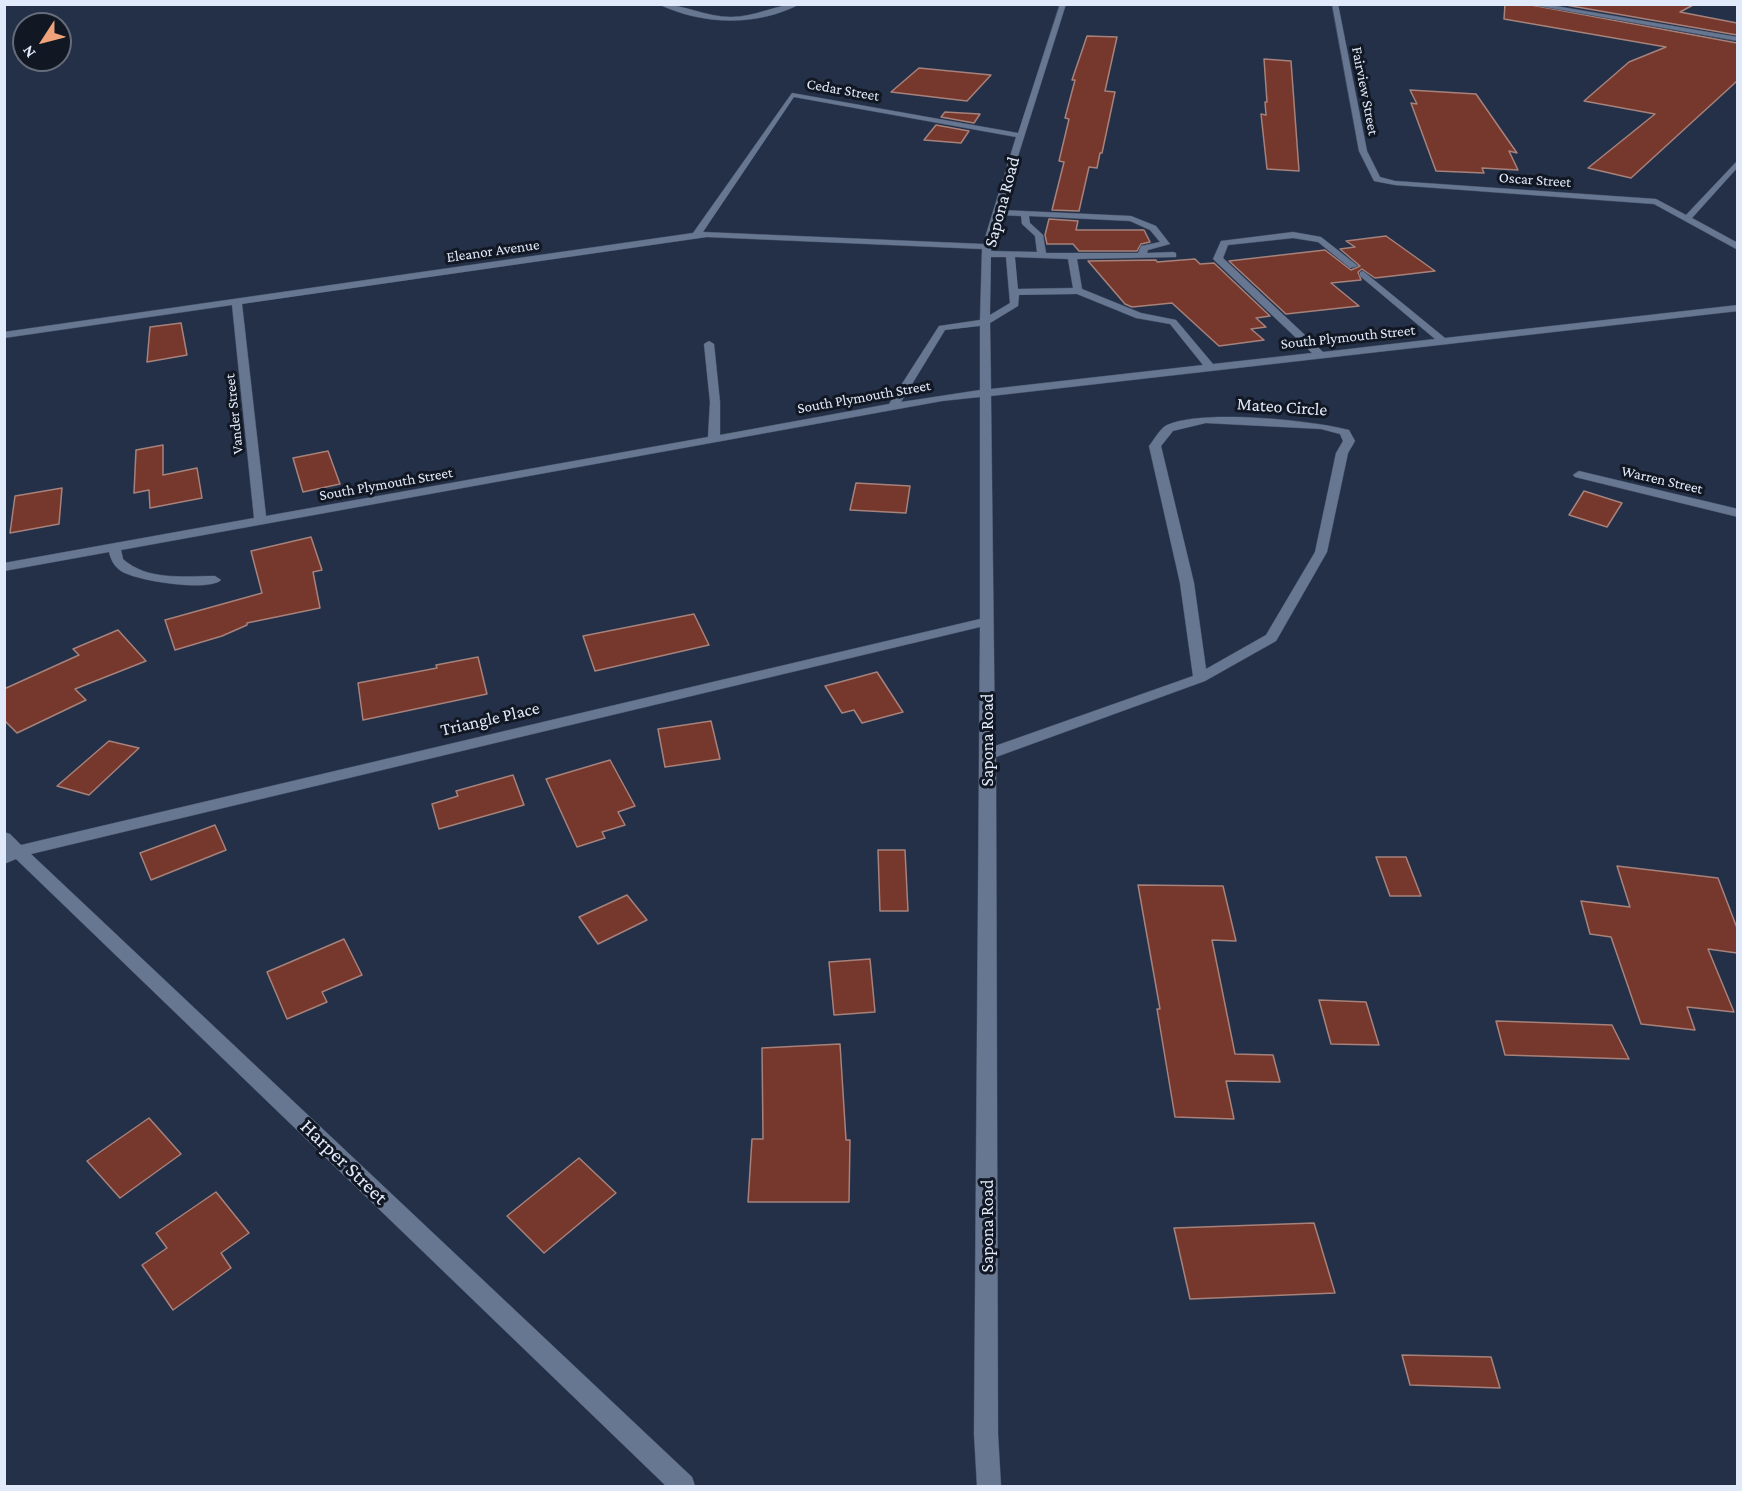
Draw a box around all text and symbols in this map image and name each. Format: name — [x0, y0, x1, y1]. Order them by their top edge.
north arrow — [12, 12, 72, 72]
text: N — [19, 42, 39, 61]
street label: Fairview Street — [1348, 45, 1382, 137]
street label: Cedar Street — [805, 75, 881, 105]
street label: Sapona Road — [980, 154, 1024, 250]
street label: Oscar Street — [1498, 168, 1572, 192]
street label: Eleanor Avenue — [445, 236, 541, 266]
street label: South Plymouth Street — [1280, 321, 1416, 353]
street label: Vander Street — [221, 373, 247, 455]
street label: South Plymouth Street — [796, 376, 932, 418]
street label: Mateo Circle — [1236, 393, 1328, 421]
street label: Warren Street — [1620, 462, 1704, 498]
street label: South Plymouth Street — [318, 463, 454, 505]
street label: Sapona Road — [976, 694, 998, 786]
street label: Triangle Place — [438, 697, 542, 741]
street label: Harper Street — [295, 1114, 393, 1210]
street label: Sapona Road — [976, 1180, 998, 1272]

